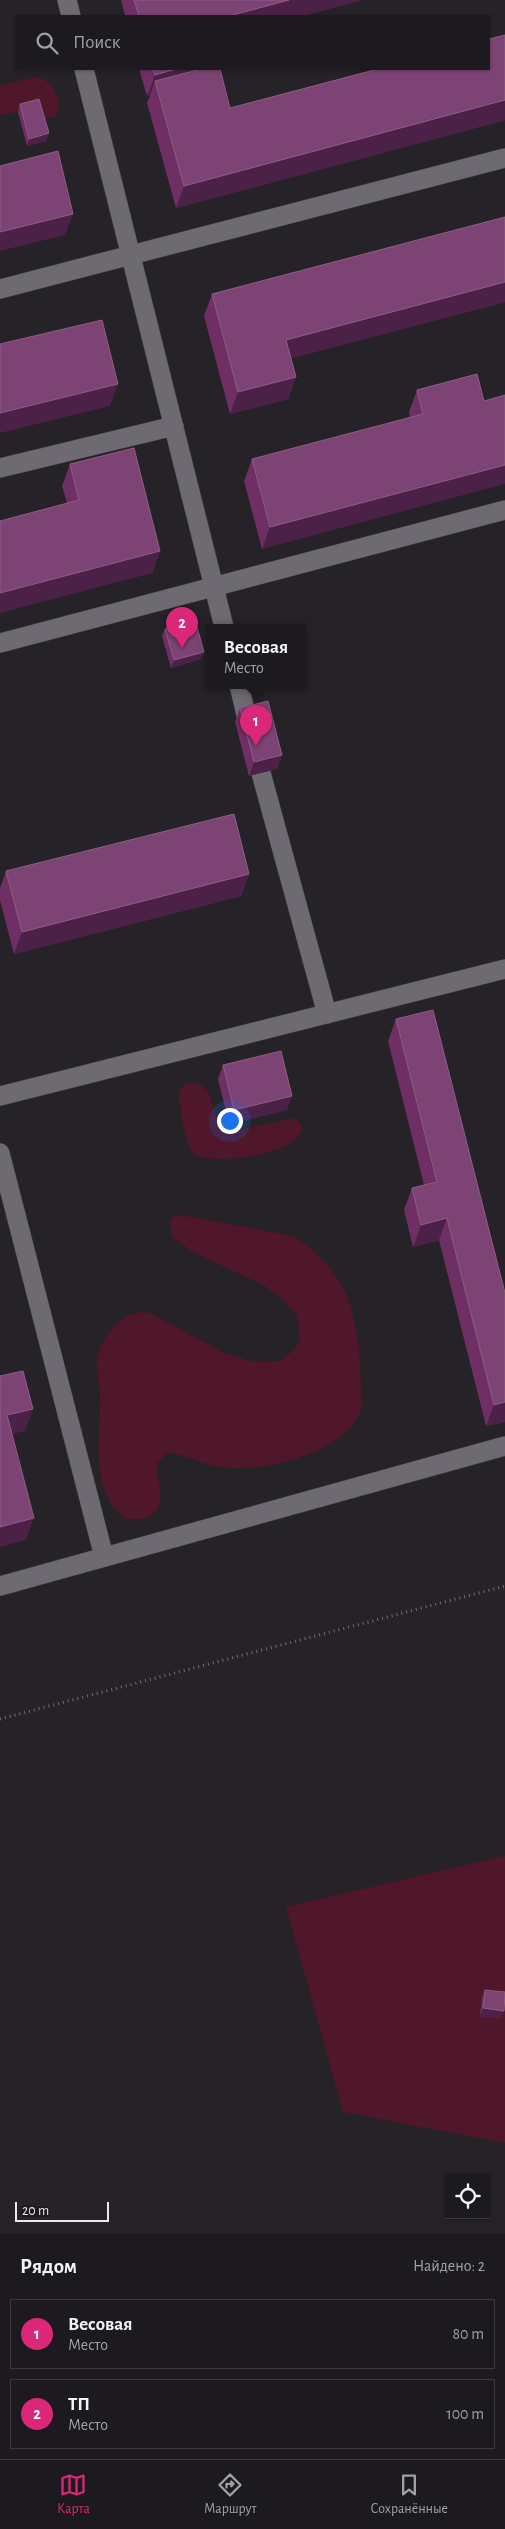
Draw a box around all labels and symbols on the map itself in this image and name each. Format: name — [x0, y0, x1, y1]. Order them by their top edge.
pin: 2 — [166, 607, 198, 648]
pin: 1 — [240, 705, 272, 746]
your location — [217, 1108, 243, 1134]
scale bar — [15, 2199, 109, 2222]

